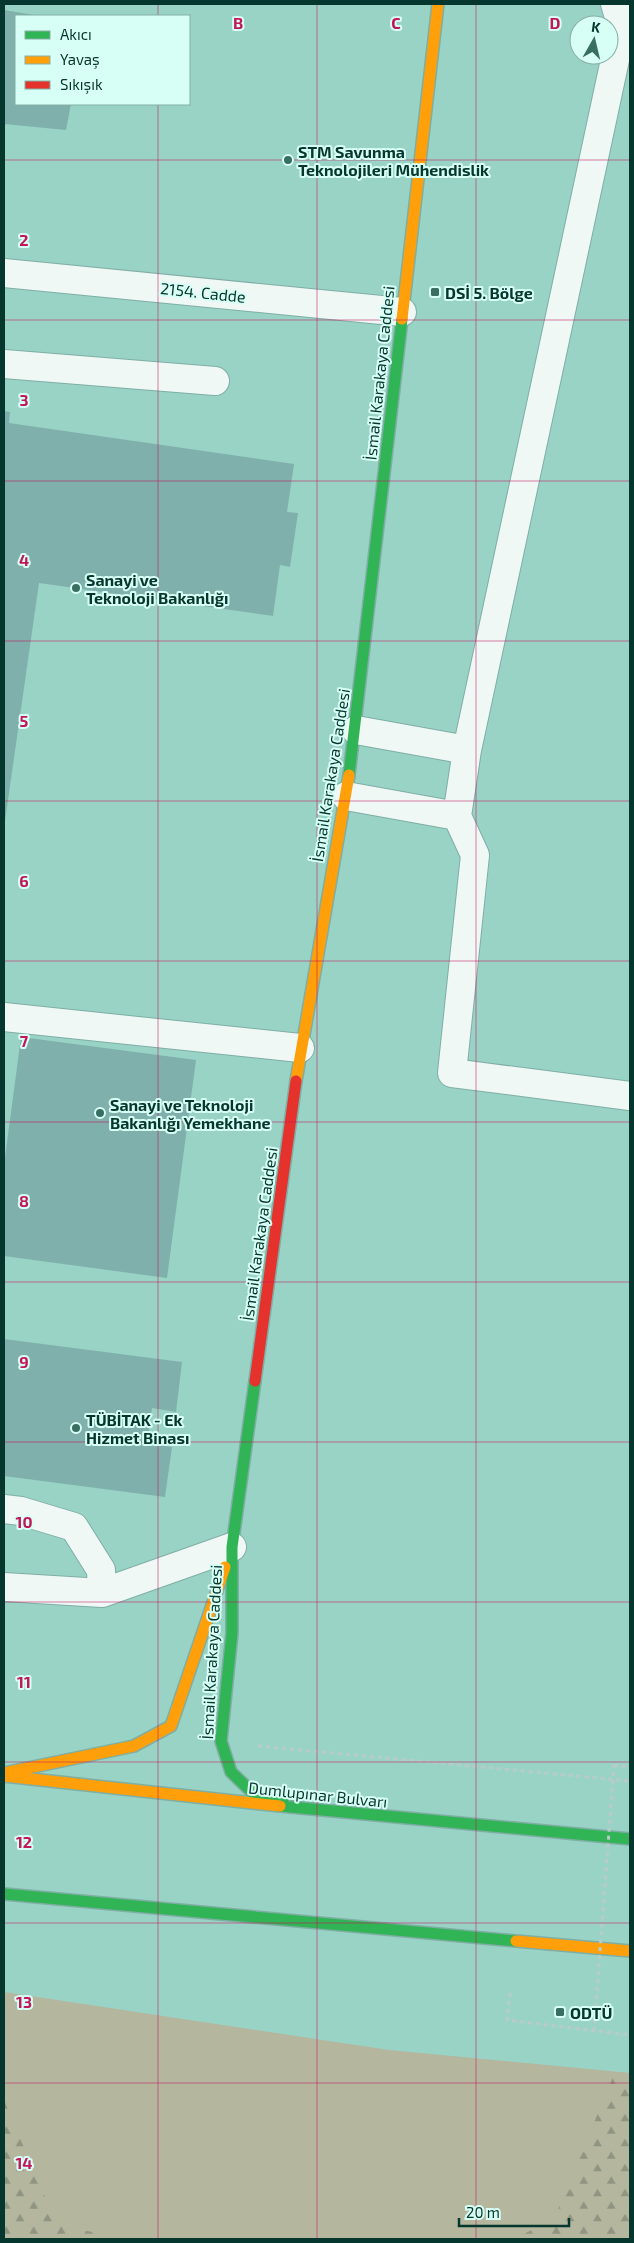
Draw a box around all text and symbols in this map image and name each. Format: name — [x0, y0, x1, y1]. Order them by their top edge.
text: B — [233, 13, 243, 32]
text: C — [391, 13, 401, 32]
text: D — [550, 13, 561, 32]
legend — [15, 15, 190, 105]
north arrow — [569, 15, 619, 65]
text: K — [590, 18, 602, 36]
text: Akıcı — [60, 25, 92, 43]
text: Yavaş — [60, 50, 100, 69]
text: Sıkışık — [60, 75, 103, 94]
place label: STM Savunma Teknolojileri Mühendislik — [298, 142, 489, 179]
marker: STM Savunma Teknolojileri Mühendislik — [282, 154, 294, 166]
text: 2 — [19, 230, 29, 249]
street label: 2154. Cadde — [159, 278, 247, 306]
place label: DSİ 5. Bölge — [445, 283, 533, 302]
street label: İsmail Karakaya Caddesi — [360, 285, 398, 461]
marker: DSİ 5. Bölge — [429, 286, 441, 298]
text: 3 — [19, 390, 29, 409]
text: 4 — [19, 550, 29, 569]
place label: Sanayi ve Teknoloji Bakanlığı — [86, 570, 229, 607]
marker: Sanayi ve Teknoloji Bakanlığı — [70, 582, 82, 594]
street label: İsmail Karakaya Caddesi — [307, 687, 353, 863]
text: 5 — [20, 711, 29, 730]
text: 6 — [19, 871, 29, 890]
text: 7 — [20, 1031, 29, 1050]
place label: Sanayi ve Teknoloji Bakanlığı Yemekhane — [110, 1095, 271, 1132]
marker: Sanayi ve Teknoloji Bakanlığı Yemekhane — [94, 1107, 106, 1119]
street label: İsmail Karakaya Caddesi — [237, 1146, 281, 1322]
text: 8 — [19, 1191, 29, 1210]
text: 9 — [19, 1352, 29, 1371]
place label: TÜBİTAK - Ek Hizmet Binası — [86, 1410, 189, 1447]
marker: TÜBİTAK - Ek Hizmet Binası — [70, 1422, 82, 1434]
text: 10 — [15, 1512, 33, 1531]
street label: İsmail Karakaya Caddesi — [197, 1564, 225, 1740]
text: 11 — [17, 1672, 31, 1691]
street label: Dumlupınar Bulvarı — [248, 1777, 388, 1811]
text: 12 — [16, 1832, 32, 1851]
text: 13 — [16, 1992, 32, 2011]
place label: ODTÜ — [570, 2003, 612, 2022]
marker: ODTÜ — [554, 2006, 566, 2018]
text: 14 — [15, 2153, 33, 2172]
scale bar — [459, 2196, 569, 2228]
text: 20 m — [466, 2203, 500, 2221]

